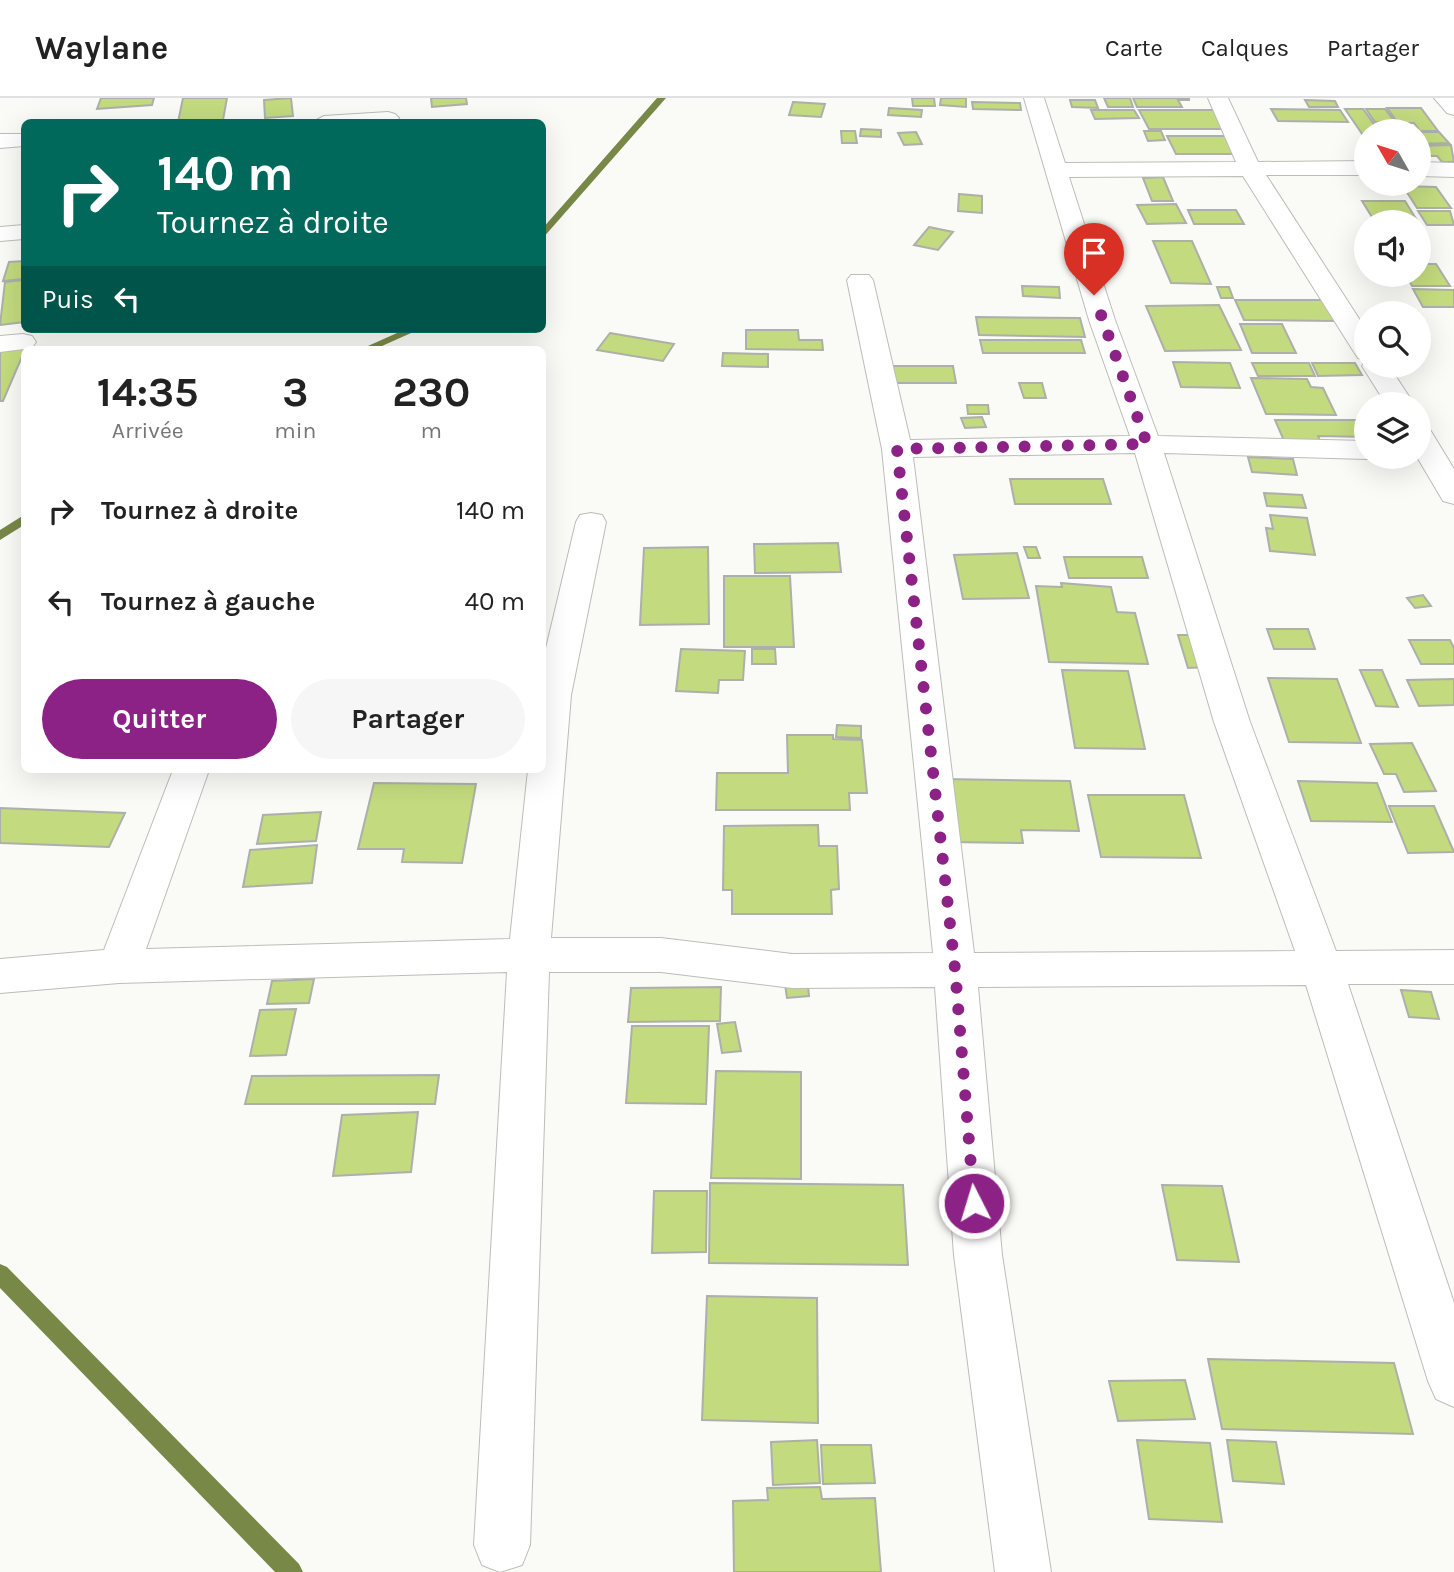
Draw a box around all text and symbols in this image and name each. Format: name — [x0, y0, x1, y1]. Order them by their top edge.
text: Waylane — [35, 29, 168, 67]
text: Carte — [1105, 34, 1163, 62]
text: Calques — [1201, 34, 1289, 62]
text: Partager — [1327, 34, 1419, 62]
north arrow — [1354, 119, 1432, 196]
map controls — [1354, 119, 1431, 469]
text: 140 m — [157, 145, 294, 202]
icon: right — [42, 147, 133, 238]
text: Tournez à droite — [157, 204, 389, 241]
button: sound — [1354, 210, 1431, 287]
pin — [1064, 223, 1124, 295]
icon: arrive — [1075, 234, 1113, 272]
icon: left — [108, 280, 146, 318]
text: Puis — [42, 284, 94, 315]
button: search — [1354, 301, 1431, 378]
text: 14:35 — [97, 367, 199, 417]
text: 3 — [282, 367, 308, 417]
text: 230 — [392, 367, 470, 417]
button: layers — [1354, 392, 1431, 469]
text: Arrivée — [112, 417, 184, 444]
text: min — [274, 417, 317, 444]
text: m — [420, 417, 442, 444]
icon: right — [42, 492, 80, 530]
text: Tournez à droite — [101, 495, 298, 526]
text: 140 m — [456, 495, 525, 526]
icon: left — [42, 583, 80, 621]
text: Tournez à gauche — [101, 586, 315, 617]
text: 40 m — [465, 586, 525, 617]
button: Quitter — [42, 679, 277, 759]
button: Partager — [291, 679, 525, 759]
position arrow — [937, 1166, 1011, 1240]

